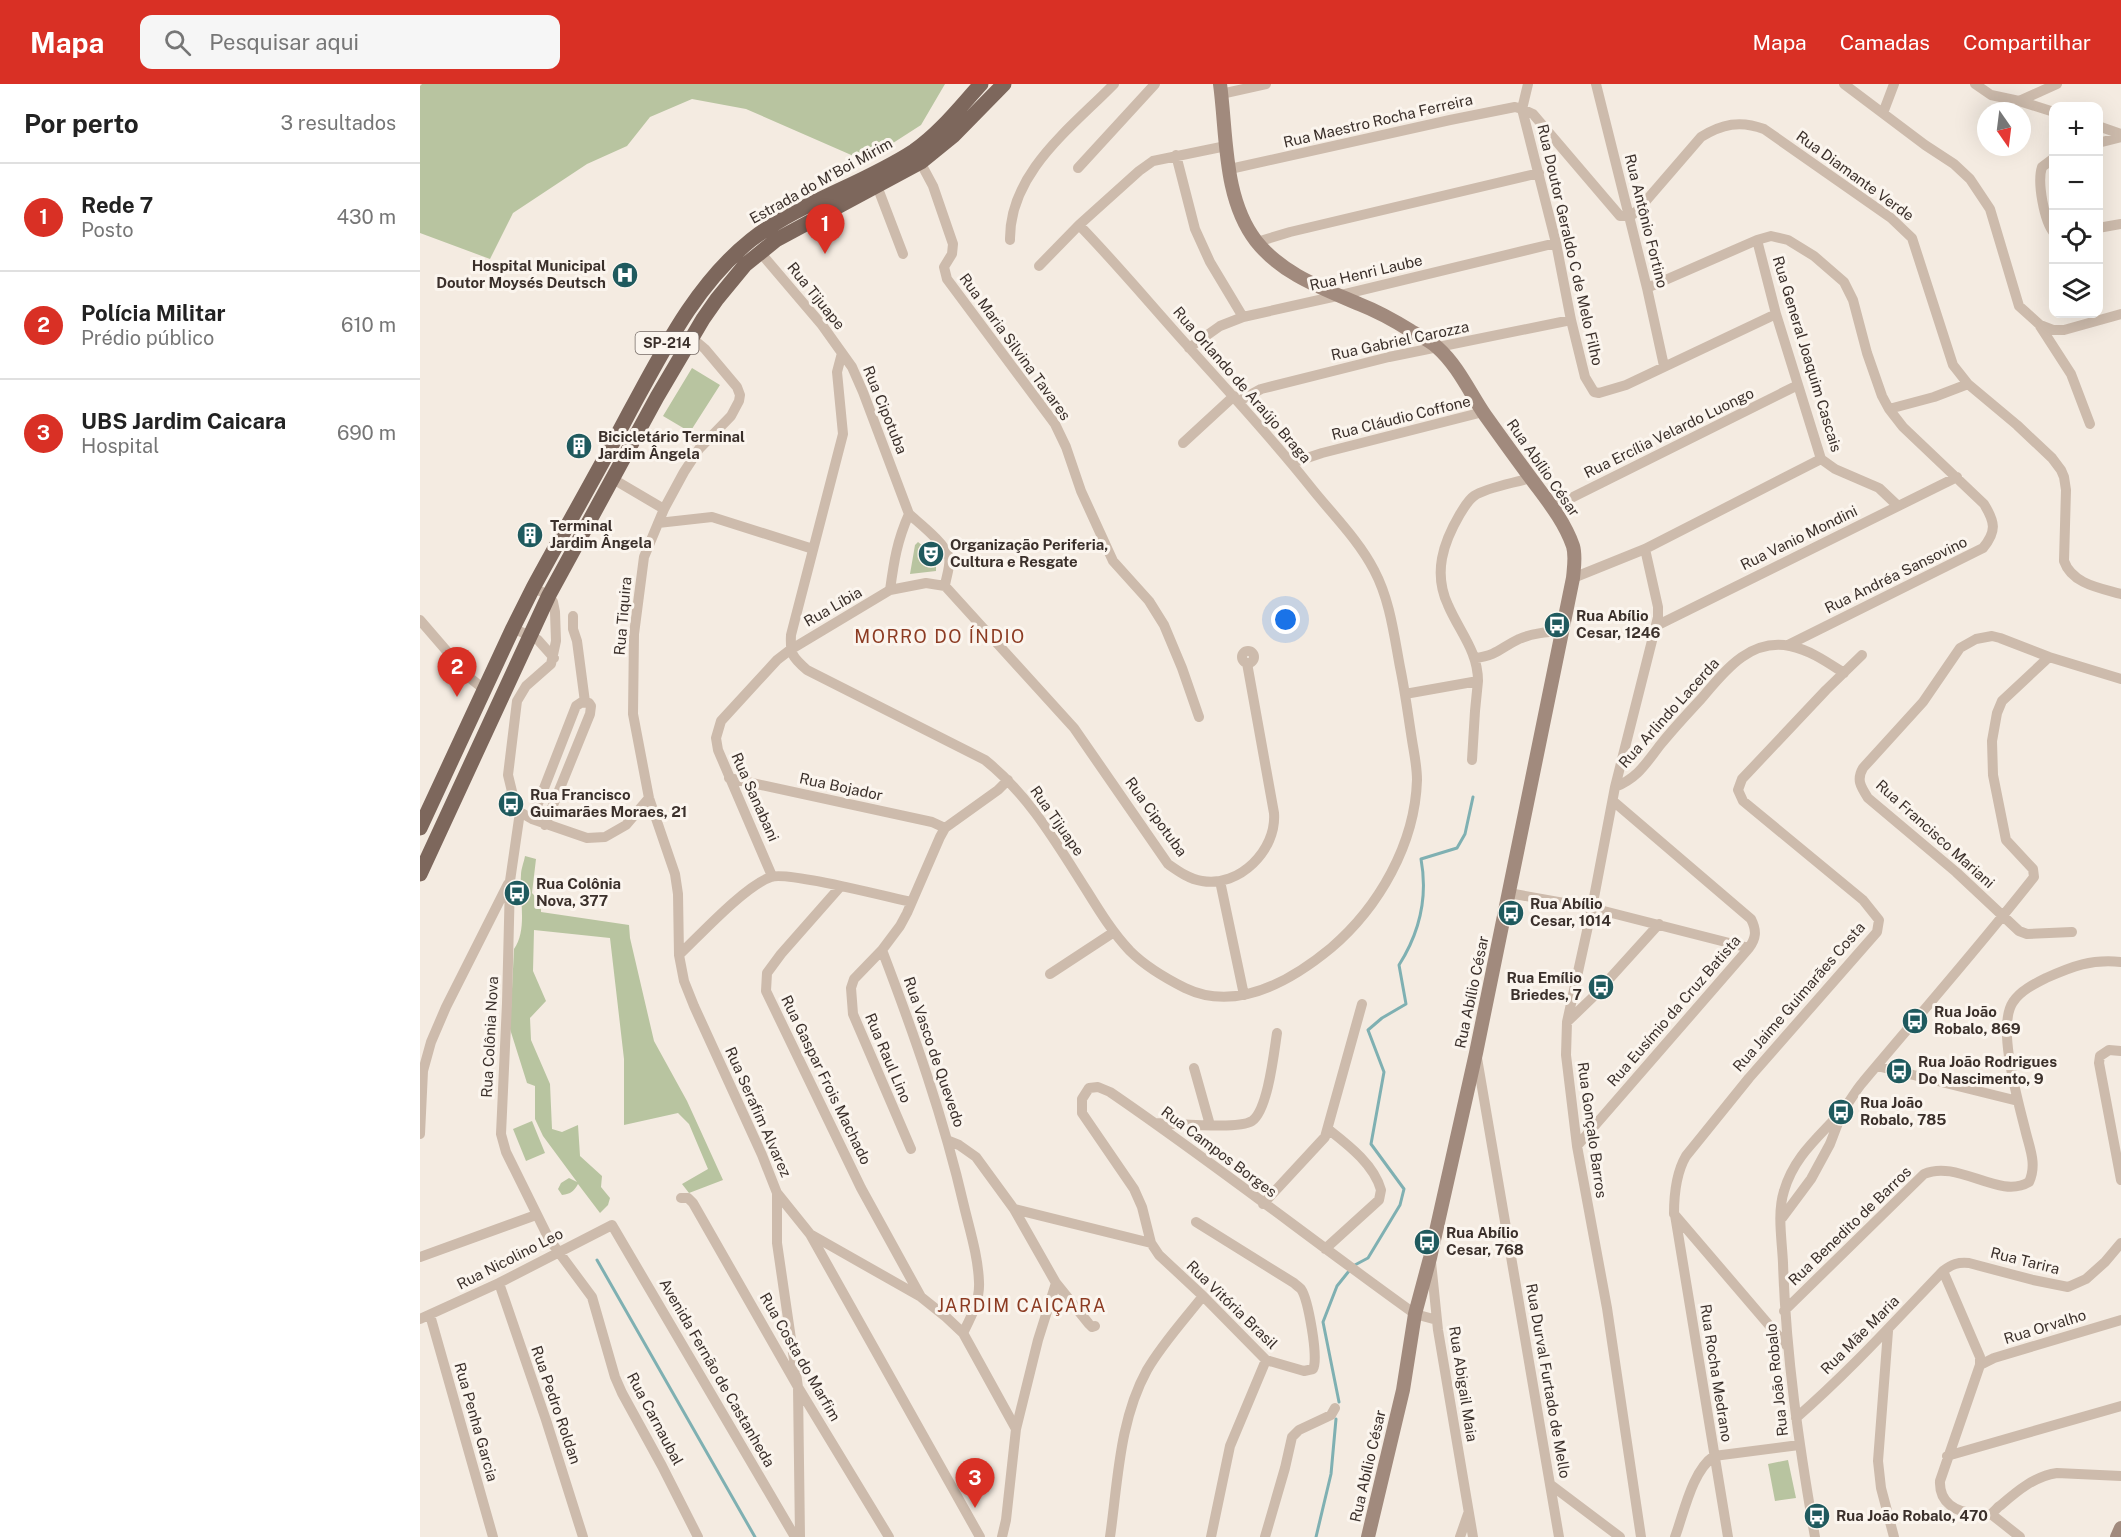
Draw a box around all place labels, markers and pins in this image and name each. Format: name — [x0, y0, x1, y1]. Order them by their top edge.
pin: 1 — [806, 204, 844, 254]
place label: Hospital Municipal Doutor Moysés Deutsch — [436, 257, 606, 291]
hospital icon: Hospital Municipal Doutor Moysés Deutsch — [610, 260, 640, 290]
place label: Bicicletário Terminal Jardim Ângela — [598, 428, 745, 462]
building icon: Bicicletário Terminal Jardim Ângela — [564, 431, 594, 461]
place label: Terminal Jardim Ângela — [550, 517, 652, 551]
building icon: Terminal Jardim Ângela — [515, 520, 545, 550]
place label: Organização Periferia, Cultura e Resgate — [950, 536, 1108, 570]
theatre icon: Organização Periferia, Cultura e Resgate — [916, 539, 946, 569]
place label: Rua Abílio Cesar, 1246 — [1576, 607, 1661, 641]
bus stop icon: Rua Abílio Cesar, 1246 — [1542, 610, 1572, 640]
pin: 2 — [438, 648, 477, 697]
place label: Rua Francisco Guimarães Moraes, 21 — [530, 786, 687, 820]
bus stop icon: Rua Francisco Guimarães Moraes, 21 — [496, 789, 526, 819]
place label: Rua Colônia Nova, 377 — [536, 875, 621, 909]
bus stop icon: Rua Colônia Nova, 377 — [502, 878, 532, 908]
place label: Rua Abílio Cesar, 1014 — [1530, 895, 1611, 929]
bus stop icon: Rua Abílio Cesar, 1014 — [1496, 898, 1526, 928]
place label: Rua Emílio Briedes, 7 — [1506, 969, 1582, 1003]
bus stop icon: Rua Emílio Briedes, 7 — [1586, 972, 1616, 1002]
place label: Rua João Robalo, 869 — [1934, 1003, 2021, 1037]
bus stop icon: Rua João Robalo, 869 — [1900, 1006, 1930, 1036]
place label: Rua João Rodrigues Do Nascimento, 9 — [1918, 1053, 2057, 1087]
bus stop icon: Rua João Rodrigues Do Nascimento, 9 — [1884, 1056, 1914, 1086]
place label: Rua João Robalo, 785 — [1860, 1094, 1946, 1128]
bus stop icon: Rua João Robalo, 785 — [1826, 1097, 1856, 1127]
place label: Rua Abílio Cesar, 768 — [1446, 1224, 1524, 1258]
bus stop icon: Rua Abílio Cesar, 768 — [1412, 1227, 1442, 1257]
pin: 3 — [956, 1458, 994, 1508]
bus stop icon: Rua João Robalo, 470 — [1802, 1501, 1832, 1531]
place label: Rua João Robalo, 470 — [1836, 1507, 1988, 1524]

